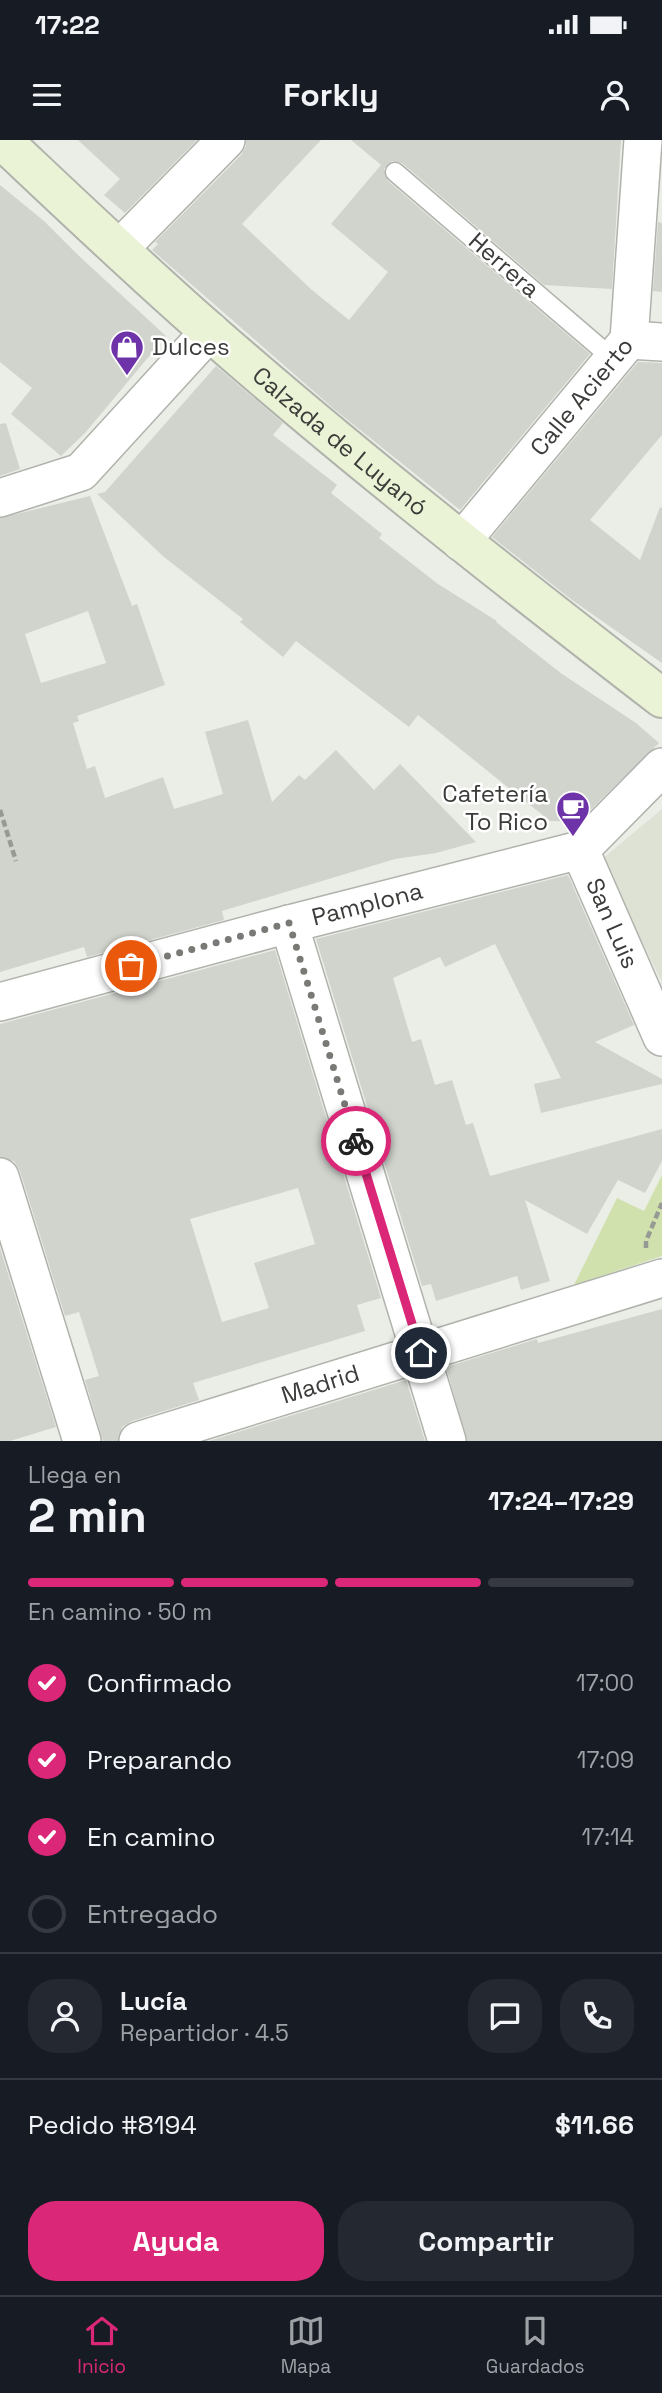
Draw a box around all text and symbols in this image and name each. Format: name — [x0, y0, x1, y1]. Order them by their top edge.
text: 17:22 — [35, 8, 100, 42]
text: Forkly — [283, 75, 379, 115]
icon: menu — [28, 76, 66, 114]
icon: person — [596, 76, 634, 114]
street label: Herrera — [462, 225, 546, 304]
shop icon: Dulces — [108, 328, 146, 377]
place label: Dulces — [152, 331, 230, 362]
street label: Calle Acierto — [523, 331, 640, 462]
street label: Calzada de Luyanó — [246, 360, 434, 523]
place label: Cafetería To Rico — [442, 778, 548, 837]
cafe icon: Cafetería To Rico — [554, 789, 592, 838]
street label: San Luis — [579, 873, 646, 973]
street label: Pamplona — [308, 875, 426, 933]
pin — [101, 936, 161, 996]
icon: bag — [112, 947, 150, 985]
courier — [321, 1106, 391, 1176]
icon: bike — [337, 1122, 375, 1160]
pin — [391, 1323, 451, 1383]
icon: home — [402, 1334, 440, 1372]
street label: Madrid — [277, 1357, 363, 1410]
text: Llega en — [28, 1460, 121, 1490]
text: 17:24–17:29 — [488, 1484, 634, 1518]
text: 2 min — [28, 1487, 147, 1545]
text: En camino · 50 m — [28, 1597, 212, 1627]
icon: check — [28, 1664, 66, 1702]
text: Confirmado — [87, 1666, 232, 1700]
text: 17:00 — [576, 1668, 634, 1698]
icon: check — [28, 1741, 66, 1779]
text: Preparando — [87, 1743, 232, 1777]
text: 17:09 — [577, 1745, 634, 1775]
icon: check — [28, 1818, 66, 1856]
text: En camino — [87, 1820, 216, 1854]
text: 17:14 — [582, 1822, 634, 1852]
text: Entregado — [87, 1897, 218, 1931]
button: person — [28, 1979, 102, 2053]
button: chat — [468, 1979, 542, 2053]
button: phone — [560, 1979, 634, 2053]
text: Lucía — [120, 1984, 187, 2018]
text: Repartidor · 4.5 — [120, 2018, 289, 2048]
text: Pedido #8194 — [28, 2108, 197, 2142]
text: $11.66 — [555, 2108, 634, 2142]
button: Ayuda — [28, 2201, 324, 2281]
button: Compartir — [338, 2201, 634, 2281]
tab: Inicio — [77, 2312, 126, 2379]
tab: Mapa — [281, 2312, 331, 2379]
tab: Guardados — [486, 2312, 585, 2379]

